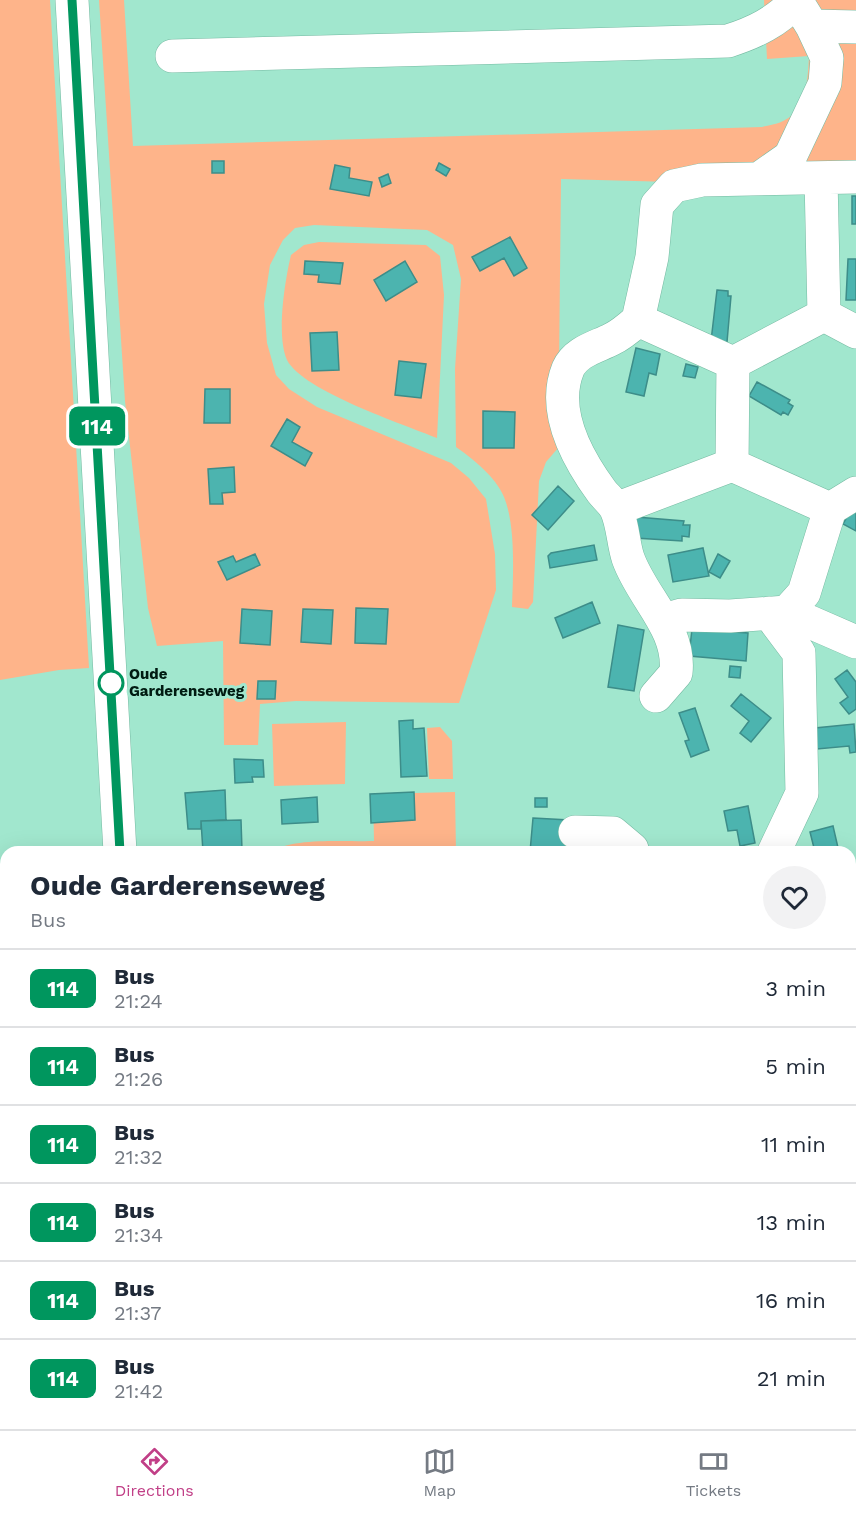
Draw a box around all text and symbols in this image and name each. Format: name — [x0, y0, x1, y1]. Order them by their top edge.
line badge: 114 — [63, 406, 132, 446]
text: 114 — [81, 414, 113, 439]
place label: Oude Garderenseweg — [129, 665, 245, 700]
marker: Oude Garderenseweg — [98, 670, 124, 696]
button: heart — [763, 866, 826, 929]
text: Oude Garderenseweg — [30, 869, 325, 902]
text: Bus — [30, 908, 66, 932]
text: Bus — [114, 964, 154, 989]
text: 114 — [47, 976, 79, 1001]
text: 3 min — [765, 976, 826, 1001]
text: 21:24 — [114, 989, 163, 1013]
text: Bus — [114, 1042, 154, 1067]
text: 114 — [47, 1054, 79, 1079]
text: 5 min — [765, 1054, 826, 1079]
text: 21:26 — [114, 1067, 163, 1091]
text: Bus — [114, 1120, 154, 1145]
text: 114 — [47, 1132, 79, 1157]
text: 11 min — [761, 1132, 826, 1157]
text: 21:32 — [114, 1145, 163, 1169]
text: Bus — [114, 1198, 154, 1223]
text: 114 — [47, 1210, 79, 1235]
text: 13 min — [757, 1210, 826, 1235]
text: 21:34 — [114, 1223, 163, 1247]
text: Bus — [114, 1276, 154, 1301]
text: 114 — [47, 1288, 79, 1313]
text: 16 min — [756, 1288, 826, 1313]
text: 21:37 — [114, 1301, 161, 1325]
text: Bus — [114, 1354, 154, 1379]
text: 114 — [47, 1366, 79, 1391]
text: 21 min — [757, 1366, 826, 1391]
text: 21:42 — [114, 1379, 163, 1403]
tab: Directions — [115, 1445, 194, 1500]
tab: Map — [423, 1445, 456, 1500]
tab: Tickets — [686, 1445, 741, 1500]

